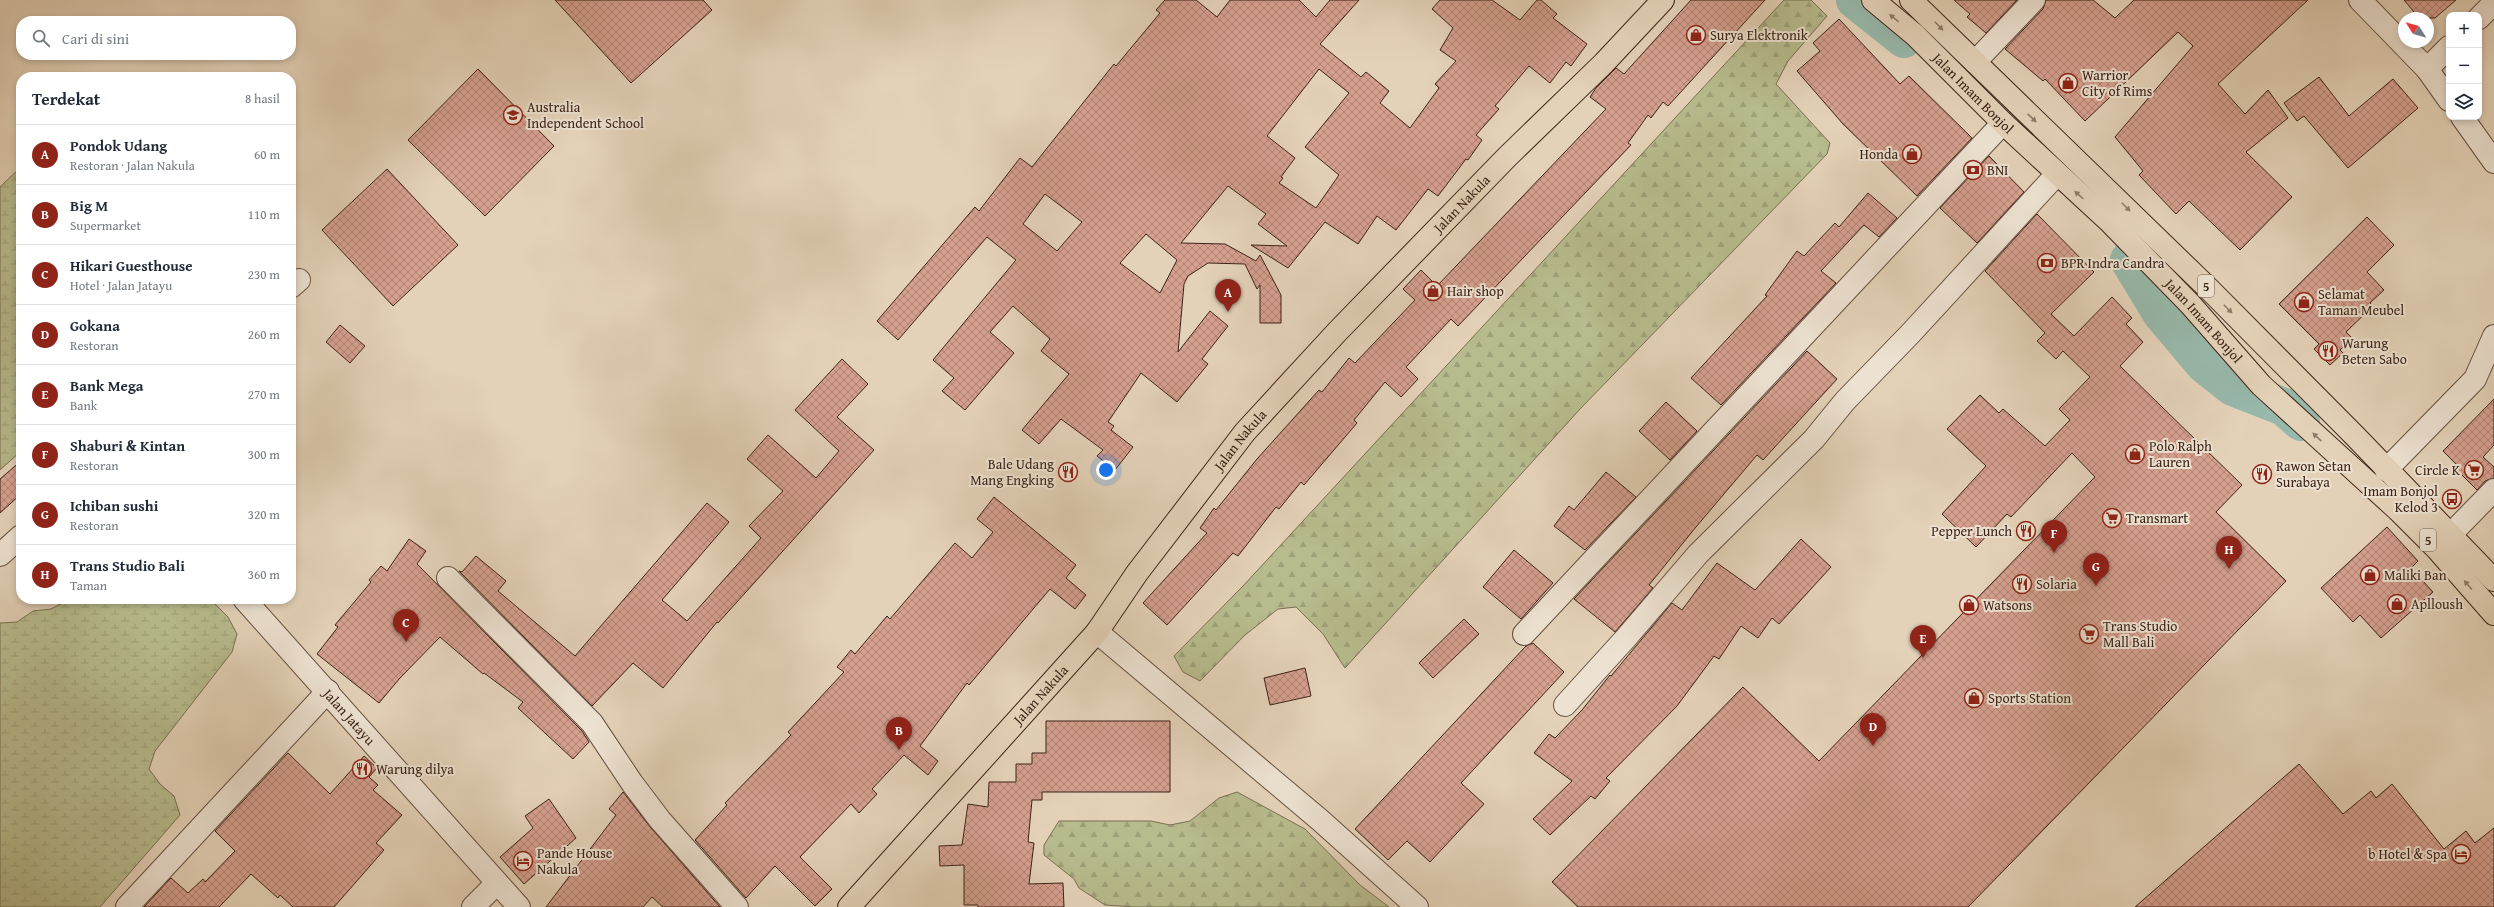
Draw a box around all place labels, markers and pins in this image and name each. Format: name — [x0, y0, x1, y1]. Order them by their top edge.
shop icon: Surya Elektronik — [1685, 24, 1707, 46]
place label: Surya Elektronik — [1710, 25, 1809, 45]
place label: Warrior City of Rims — [2082, 65, 2152, 101]
shop icon: Warrior City of Rims — [2057, 72, 2079, 94]
place label: Australia Independent School — [527, 97, 644, 133]
school or university icon: Australia Independent School — [502, 104, 524, 126]
shop icon: Honda — [1901, 143, 1923, 165]
place label: Honda — [1860, 144, 1898, 164]
bank icon: BNI — [1962, 159, 1984, 181]
place label: BNI — [1987, 160, 2008, 180]
bank icon: BPR Indra Candra — [2036, 252, 2058, 274]
place label: BPR Indra Candra — [2061, 253, 2165, 273]
pin: A — [1215, 279, 1241, 312]
shop icon: Hair shop — [1422, 280, 1444, 302]
place label: Hair shop — [1447, 281, 1504, 301]
place label: Selamat Taman Meubel — [2318, 284, 2404, 320]
shop icon: Selamat Taman Meubel — [2293, 291, 2315, 313]
place label: Warung Beten Sabo — [2342, 333, 2407, 369]
restaurant icon: Warung Beten Sabo — [2317, 340, 2339, 362]
place label: Polo Ralph Lauren — [2149, 436, 2212, 472]
shop icon: Polo Ralph Lauren — [2124, 443, 2146, 465]
place label: Bale Udang Mang Engking — [970, 454, 1054, 490]
place label: Rawon Setan Surabaya — [2276, 456, 2351, 492]
supermarket icon: Circle K — [2463, 459, 2485, 481]
place label: Circle K — [2415, 460, 2461, 480]
restaurant icon: Bale Udang Mang Engking — [1057, 461, 1079, 483]
restaurant icon: Rawon Setan Surabaya — [2251, 463, 2273, 485]
place label: Imam Bonjol Kelod 3 — [2363, 481, 2438, 517]
bus stop icon: Imam Bonjol Kelod 3 — [2441, 488, 2463, 510]
supermarket icon: Transmart — [2101, 507, 2123, 529]
place label: Transmart — [2126, 508, 2188, 528]
restaurant icon: Pepper Lunch — [2015, 520, 2037, 542]
pin: F — [2041, 520, 2067, 553]
place label: Pepper Lunch — [1931, 521, 2012, 541]
pin: H — [2216, 536, 2242, 569]
pin: G — [2083, 553, 2109, 586]
shop icon: Maliki Ban — [2359, 564, 2381, 586]
place label: Maliki Ban — [2384, 565, 2447, 585]
restaurant icon: Solaria — [2011, 573, 2033, 595]
place label: Solaria — [2036, 574, 2077, 594]
shop icon: Aplloush — [2386, 593, 2408, 615]
shop icon: Watsons — [1958, 594, 1980, 616]
place label: Aplloush — [2411, 594, 2463, 614]
place label: Watsons — [1983, 595, 2032, 615]
pin: C — [393, 609, 419, 642]
place label: Trans Studio Mall Bali — [2103, 616, 2178, 652]
supermarket icon: Trans Studio Mall Bali — [2078, 623, 2100, 645]
pin: E — [1910, 625, 1936, 658]
shop icon: Sports Station — [1963, 687, 1985, 709]
place label: Sports Station — [1988, 688, 2071, 708]
pin: D — [1860, 713, 1886, 746]
pin: B — [886, 717, 912, 750]
restaurant icon: Warung dilya — [351, 758, 373, 780]
place label: Warung dilya — [376, 759, 454, 779]
place label: Pande House Nakula — [537, 843, 613, 879]
hotel icon: b Hotel & Spa — [2450, 843, 2472, 865]
place label: b Hotel & Spa — [2368, 844, 2447, 864]
hotel icon: Pande House Nakula — [512, 850, 534, 872]

